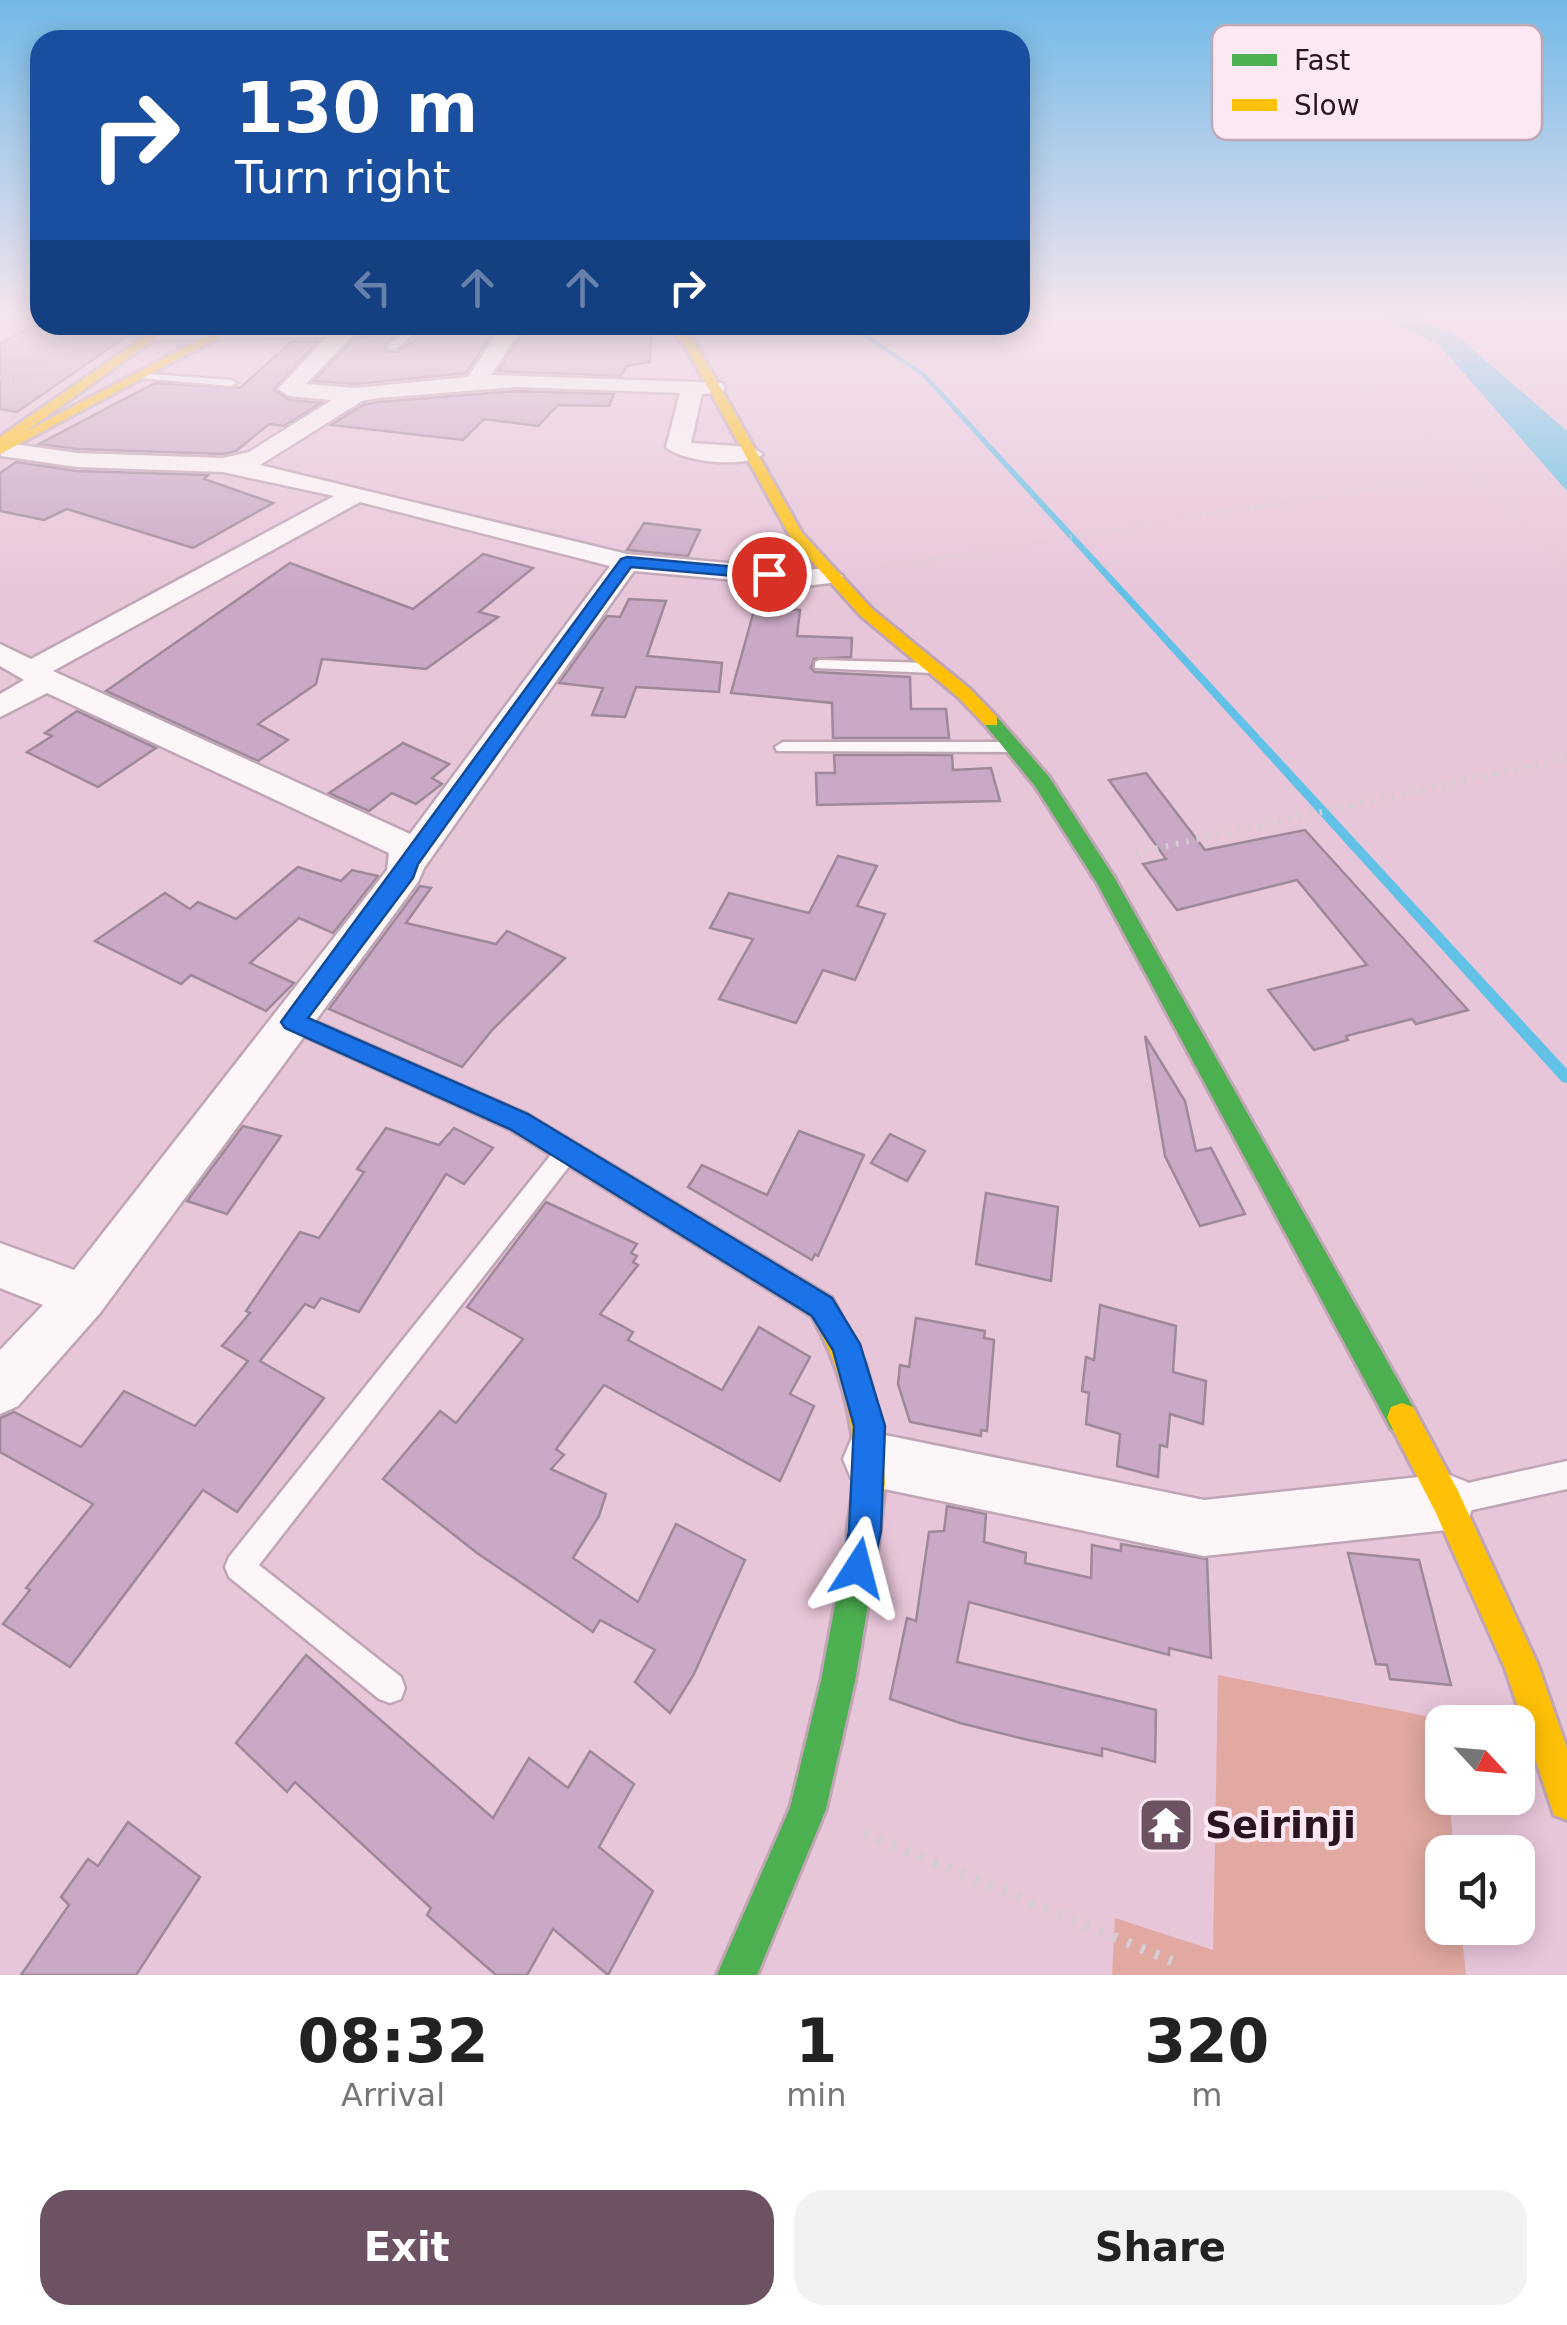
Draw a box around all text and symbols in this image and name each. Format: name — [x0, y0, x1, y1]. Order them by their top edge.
legend — [1212, 25, 1542, 140]
text: Fast — [1294, 44, 1350, 77]
text: 130 m — [235, 67, 478, 149]
icon: right — [70, 70, 200, 200]
text: Slow — [1294, 89, 1360, 122]
text: Turn right — [235, 151, 450, 204]
icon: left — [345, 260, 400, 315]
icon: ahead — [450, 260, 505, 315]
icon: ahead — [555, 260, 610, 315]
icon: right — [660, 260, 715, 315]
pin — [727, 532, 812, 617]
icon: arrive — [742, 547, 797, 602]
position arrow — [806, 1516, 910, 1620]
north arrow — [1425, 1705, 1535, 1815]
map controls — [1425, 1705, 1535, 1945]
temple icon: Seirinji — [1136, 1795, 1196, 1855]
place label: Seirinji — [1205, 1803, 1356, 1847]
button: sound — [1425, 1835, 1535, 1945]
text: 08:32 — [298, 2006, 489, 2076]
text: 1 — [795, 2006, 837, 2076]
text: 320 — [1144, 2006, 1269, 2076]
text: Arrival — [341, 2076, 445, 2114]
text: min — [786, 2076, 847, 2114]
text: m — [1191, 2076, 1222, 2114]
button: Exit — [40, 2190, 774, 2305]
button: Share — [794, 2190, 1527, 2305]

